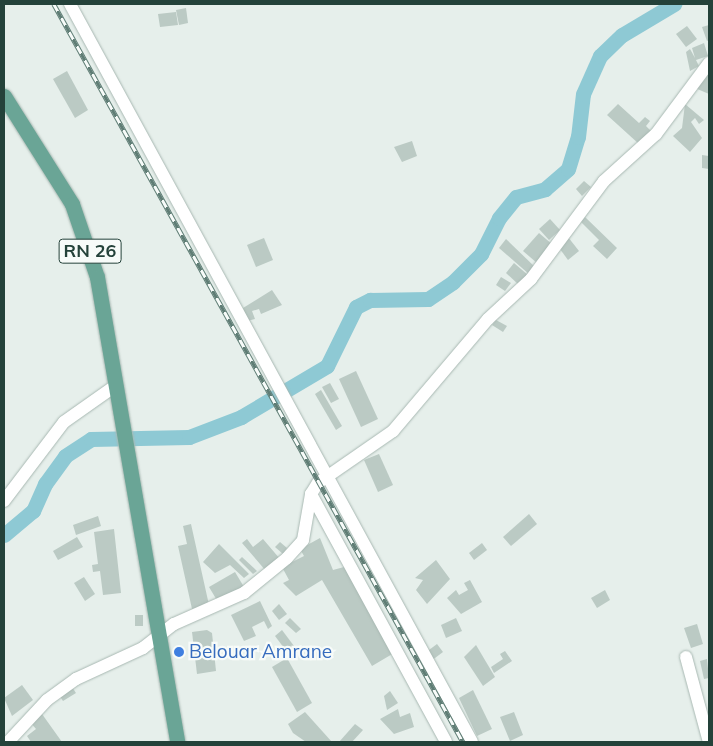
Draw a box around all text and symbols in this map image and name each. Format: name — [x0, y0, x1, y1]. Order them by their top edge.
road number: RN 26 — [58, 236, 122, 266]
place label: Belouar Amrane — [189, 641, 332, 663]
marker: Belouar Amrane — [173, 646, 185, 658]

